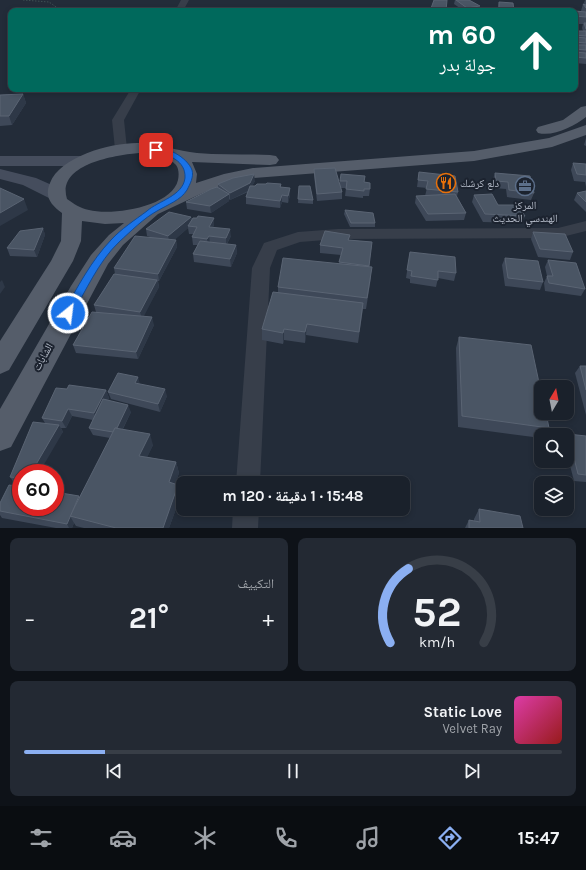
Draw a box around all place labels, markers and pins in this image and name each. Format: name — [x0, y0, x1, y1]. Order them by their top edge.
pin — [139, 133, 173, 167]
restaurant icon: دلع كرشك — [435, 172, 457, 194]
office icon: المركز الهندسي الحديث — [514, 175, 536, 197]
place label: دلع كرشك — [460, 177, 500, 190]
place label: المركز الهندسي الحديث — [492, 199, 558, 226]

